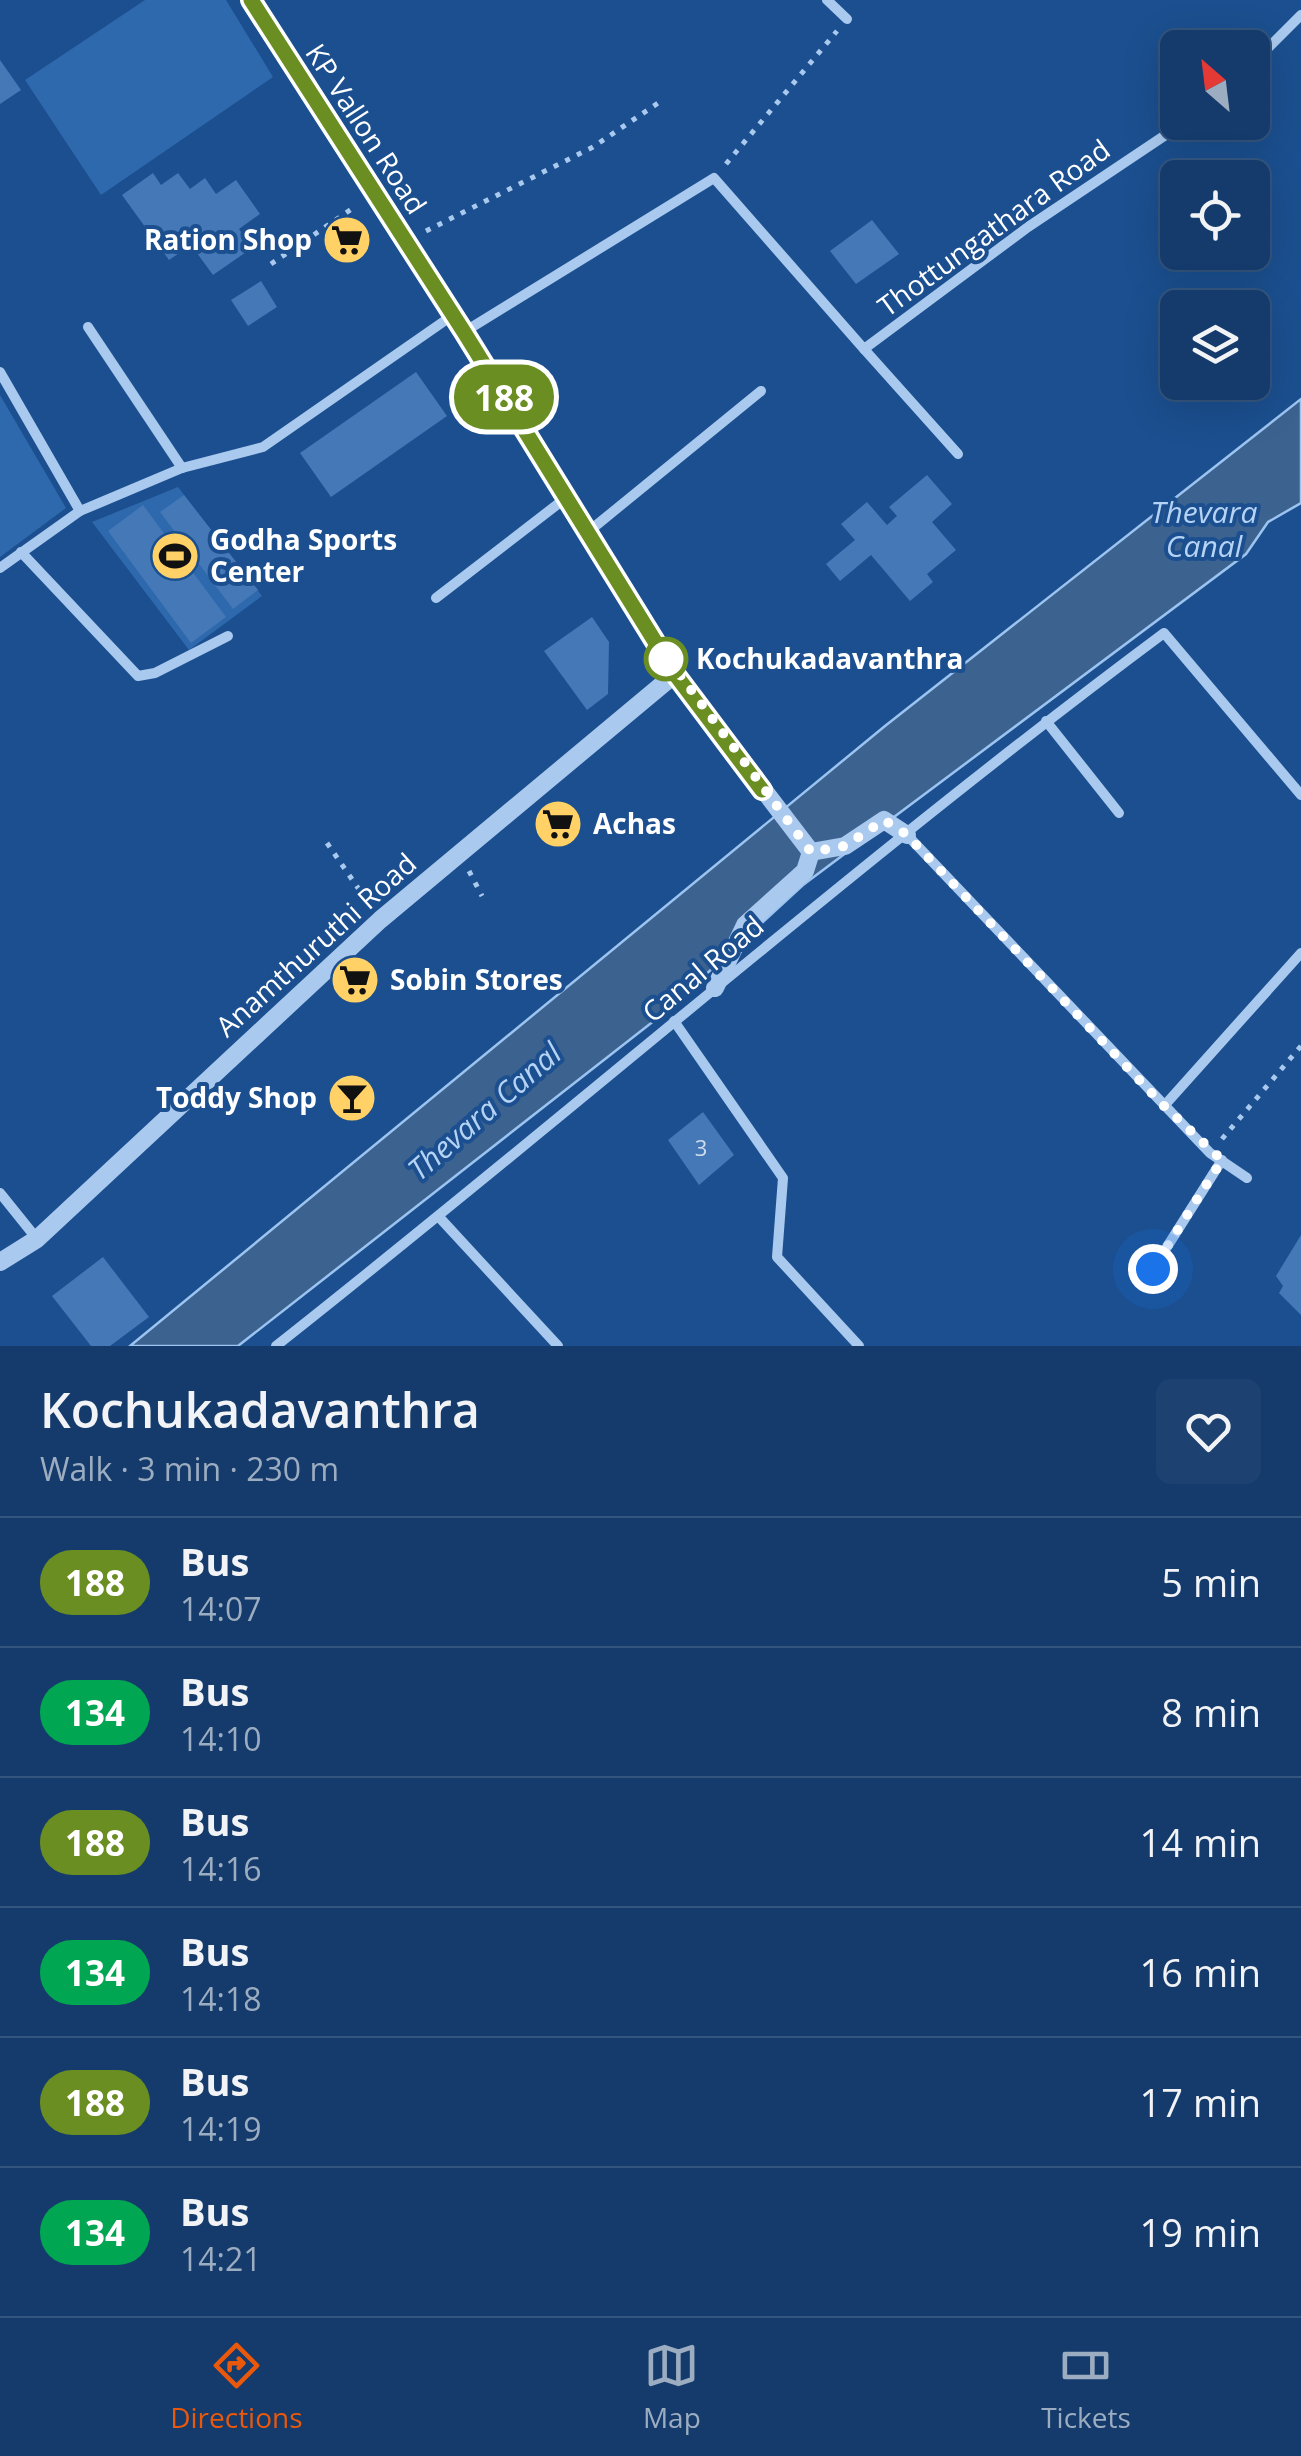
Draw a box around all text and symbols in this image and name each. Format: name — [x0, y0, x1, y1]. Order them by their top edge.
north arrow — [1160, 30, 1270, 140]
map controls — [1160, 30, 1270, 400]
street label: KP Vallon Road — [298, 36, 436, 221]
street label: Thottungathara Road — [870, 130, 1117, 324]
button: locate — [1160, 160, 1270, 270]
supermarket icon: Ration Shop — [321, 214, 373, 266]
place label: Ration Shop — [144, 220, 312, 258]
button: layers — [1160, 290, 1270, 400]
line badge: 188 — [446, 364, 562, 430]
text: 188 — [474, 374, 534, 421]
water label: Thevara Canal — [1151, 491, 1257, 566]
place label: Godha Sports Center — [210, 520, 397, 590]
sports icon: Godha Sports Center — [149, 530, 201, 582]
marker: Kochukadavanthra — [645, 638, 687, 680]
place label: Kochukadavanthra — [696, 639, 963, 677]
supermarket icon: Achas — [532, 798, 584, 850]
place label: Achas — [593, 804, 676, 842]
street label: Anamthuruthi Road — [207, 844, 424, 1045]
street label: Canal Road — [634, 906, 771, 1030]
supermarket icon: Sobin Stores — [329, 954, 381, 1006]
place label: Sobin Stores — [390, 960, 563, 998]
water label: Thevara Canal — [398, 1032, 571, 1189]
bar icon: Toddy Shop — [326, 1072, 378, 1124]
place label: Toddy Shop — [156, 1078, 317, 1116]
house number: 3 — [695, 1132, 707, 1162]
your location — [1128, 1244, 1178, 1294]
text: Kochukadavanthra — [40, 1377, 480, 1442]
button: heart — [1156, 1379, 1261, 1484]
text: Walk · 3 min · 230 m — [40, 1447, 339, 1490]
text: Bus — [180, 1535, 249, 1587]
text: 5 min — [1161, 1556, 1261, 1608]
text: 188 — [65, 1559, 125, 1606]
text: 14:07 — [180, 1587, 262, 1630]
text: Bus — [180, 1665, 249, 1717]
text: 8 min — [1161, 1686, 1261, 1738]
text: 134 — [65, 1689, 125, 1736]
text: 14:10 — [180, 1717, 262, 1760]
text: Bus — [180, 1795, 249, 1847]
text: 14 min — [1140, 1816, 1261, 1868]
text: 188 — [65, 1819, 125, 1866]
text: 14:16 — [180, 1847, 262, 1890]
text: Bus — [180, 1925, 249, 1977]
text: 16 min — [1140, 1946, 1261, 1998]
text: 134 — [65, 1949, 125, 1996]
text: 14:18 — [180, 1977, 262, 2020]
text: Bus — [180, 2055, 249, 2107]
text: 17 min — [1140, 2076, 1261, 2128]
text: 188 — [65, 2079, 125, 2126]
text: 14:19 — [180, 2107, 262, 2150]
text: Bus — [180, 2185, 249, 2237]
text: 19 min — [1140, 2206, 1261, 2258]
text: 134 — [65, 2209, 125, 2256]
text: 14:21 — [180, 2237, 262, 2280]
tab: Directions — [170, 2338, 303, 2436]
tab: Map — [643, 2338, 701, 2436]
tab: Tickets — [1041, 2338, 1131, 2436]

